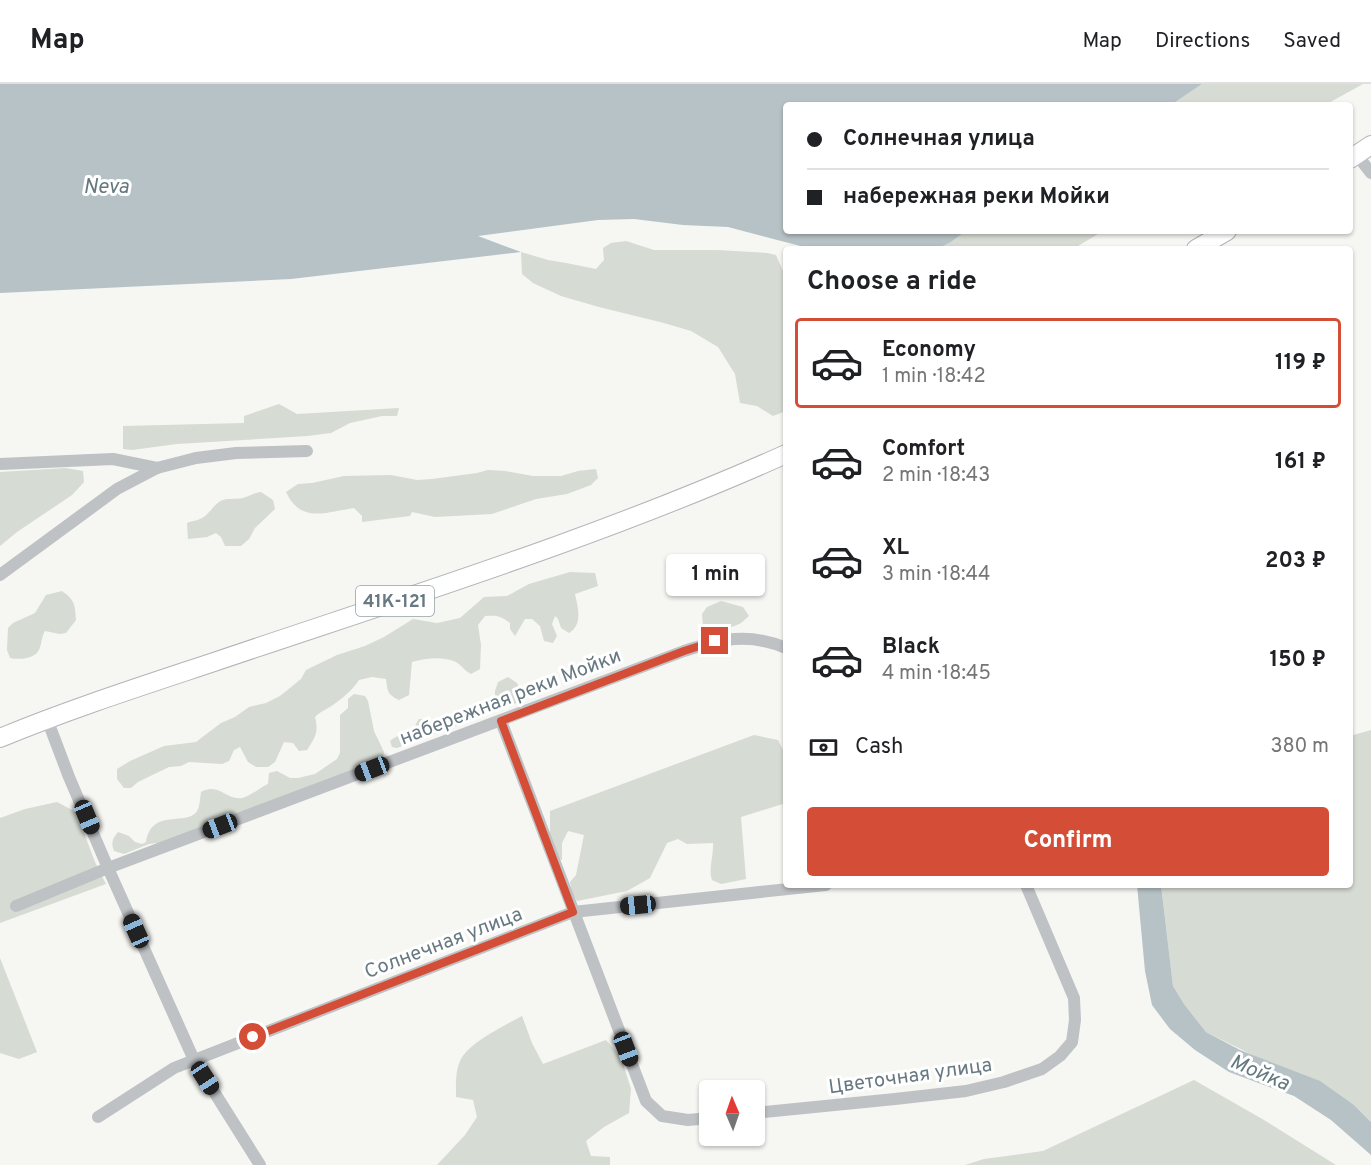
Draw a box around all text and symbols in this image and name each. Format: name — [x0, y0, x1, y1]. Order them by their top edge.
text: Map — [30, 23, 85, 59]
text: Map — [1082, 28, 1122, 55]
text: Directions — [1155, 28, 1250, 55]
text: Saved — [1283, 28, 1341, 55]
text: Солнечная улица — [843, 126, 1035, 153]
water label: Neva — [83, 174, 129, 201]
text: набережная реки Мойки — [843, 184, 1110, 211]
text: Choose a ride — [807, 265, 977, 299]
icon: car — [810, 336, 864, 390]
text: Economy — [882, 337, 976, 364]
text: 119 ₽ — [1275, 350, 1326, 377]
text: 1 min · 18:42 — [882, 364, 986, 390]
icon: car — [810, 435, 864, 489]
text: Comfort — [882, 436, 965, 463]
text: 161 ₽ — [1275, 449, 1326, 476]
text: 2 min · 18:43 — [882, 463, 990, 489]
icon: car — [810, 534, 864, 588]
text: XL — [882, 535, 909, 562]
text: 203 ₽ — [1265, 548, 1326, 575]
callout: 1 min — [666, 554, 764, 596]
text: 1 min — [691, 562, 740, 588]
text: 3 min · 18:44 — [882, 562, 990, 588]
road number: 41К-121 — [356, 586, 434, 616]
route end — [701, 627, 728, 654]
icon: car — [810, 633, 864, 687]
text: Black — [882, 634, 940, 661]
street label: набережная реки Мойки — [396, 644, 625, 752]
text: 150 ₽ — [1269, 647, 1326, 674]
text: 4 min · 18:45 — [882, 661, 991, 687]
icon: cash — [807, 731, 840, 764]
text: Cash — [855, 734, 904, 761]
text: 380 m — [1270, 734, 1329, 760]
car — [352, 754, 392, 784]
car — [72, 797, 102, 837]
button: Confirm — [807, 807, 1329, 876]
car — [200, 811, 240, 841]
car — [619, 894, 657, 916]
street label: Солнечная улица — [361, 902, 526, 986]
car — [120, 911, 152, 951]
route start — [239, 1023, 266, 1050]
car — [611, 1029, 641, 1069]
water label: Мойка — [1226, 1049, 1293, 1098]
street label: Цветочная улица — [827, 1053, 994, 1101]
car — [188, 1058, 222, 1098]
north arrow — [699, 1080, 765, 1146]
map controls — [699, 1080, 765, 1146]

